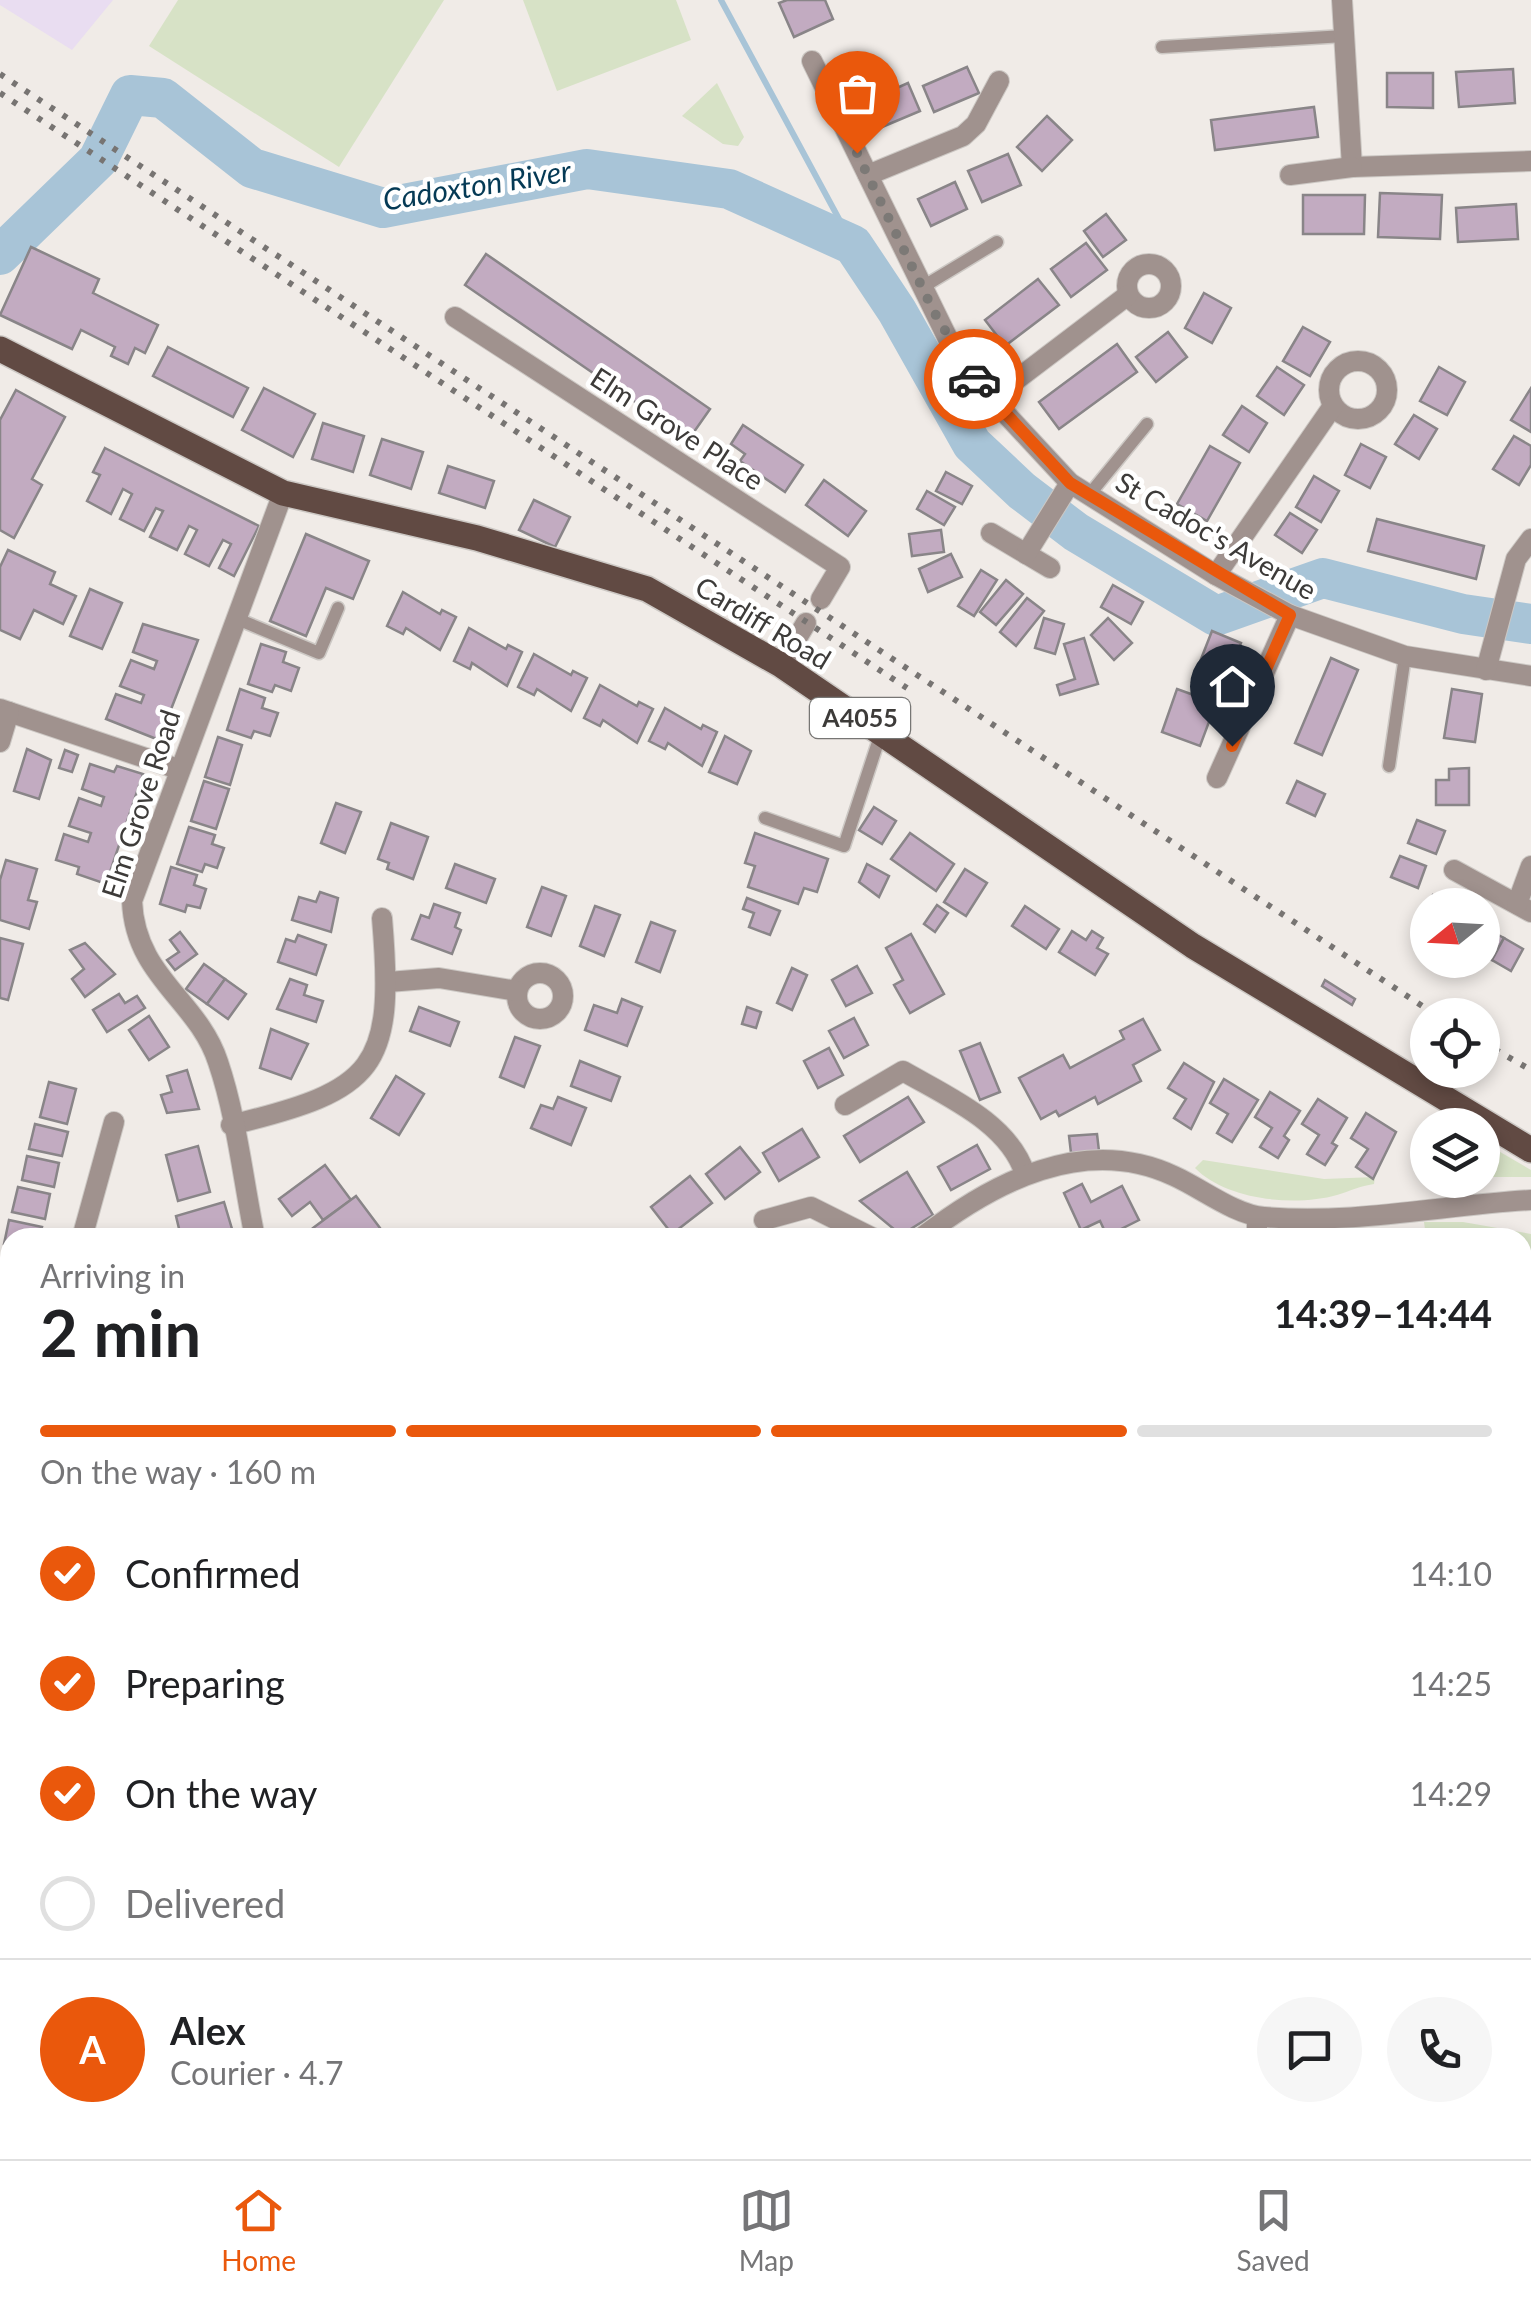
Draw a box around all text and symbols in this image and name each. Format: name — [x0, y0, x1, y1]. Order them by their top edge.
pin — [815, 51, 900, 154]
icon: bag — [830, 66, 885, 121]
water label: Cadoxton River — [380, 151, 574, 217]
courier — [924, 329, 1024, 429]
icon: car — [947, 352, 1002, 407]
street label: Elm Grove Place — [585, 360, 770, 497]
street label: St Cadoc's Avenue — [1110, 464, 1323, 606]
street label: Cardiff Road — [690, 568, 837, 676]
pin — [1190, 644, 1275, 747]
icon: home — [1205, 659, 1260, 714]
road number: A4055 — [810, 698, 910, 738]
street label: Elm Grove Road — [94, 705, 187, 902]
north arrow — [1410, 888, 1500, 978]
map controls — [1410, 888, 1500, 1198]
button: locate — [1410, 998, 1500, 1088]
button: layers — [1410, 1108, 1500, 1198]
text: Arriving in — [40, 1256, 185, 1295]
text: 14:39–14:44 — [1274, 1290, 1492, 1336]
text: 2 min — [40, 1293, 201, 1371]
text: On the way · 160 m — [40, 1452, 316, 1491]
icon: check — [40, 1546, 95, 1601]
text: Confirmed — [125, 1550, 301, 1596]
text: 14:10 — [1410, 1554, 1492, 1593]
icon: check — [40, 1656, 95, 1711]
text: Preparing — [125, 1660, 285, 1706]
text: 14:25 — [1410, 1664, 1492, 1703]
icon: check — [40, 1766, 95, 1821]
text: On the way — [125, 1770, 317, 1816]
text: 14:29 — [1410, 1774, 1492, 1813]
text: Delivered — [125, 1880, 285, 1926]
button: chat — [1257, 1997, 1362, 2102]
button: phone — [1387, 1997, 1492, 2102]
text: Alex — [170, 2007, 246, 2053]
text: A — [79, 2026, 106, 2072]
text: Courier · 4.7 — [170, 2053, 344, 2092]
tab: Home — [221, 2183, 296, 2277]
tab: Map — [739, 2183, 794, 2277]
tab: Saved — [1237, 2183, 1310, 2277]

